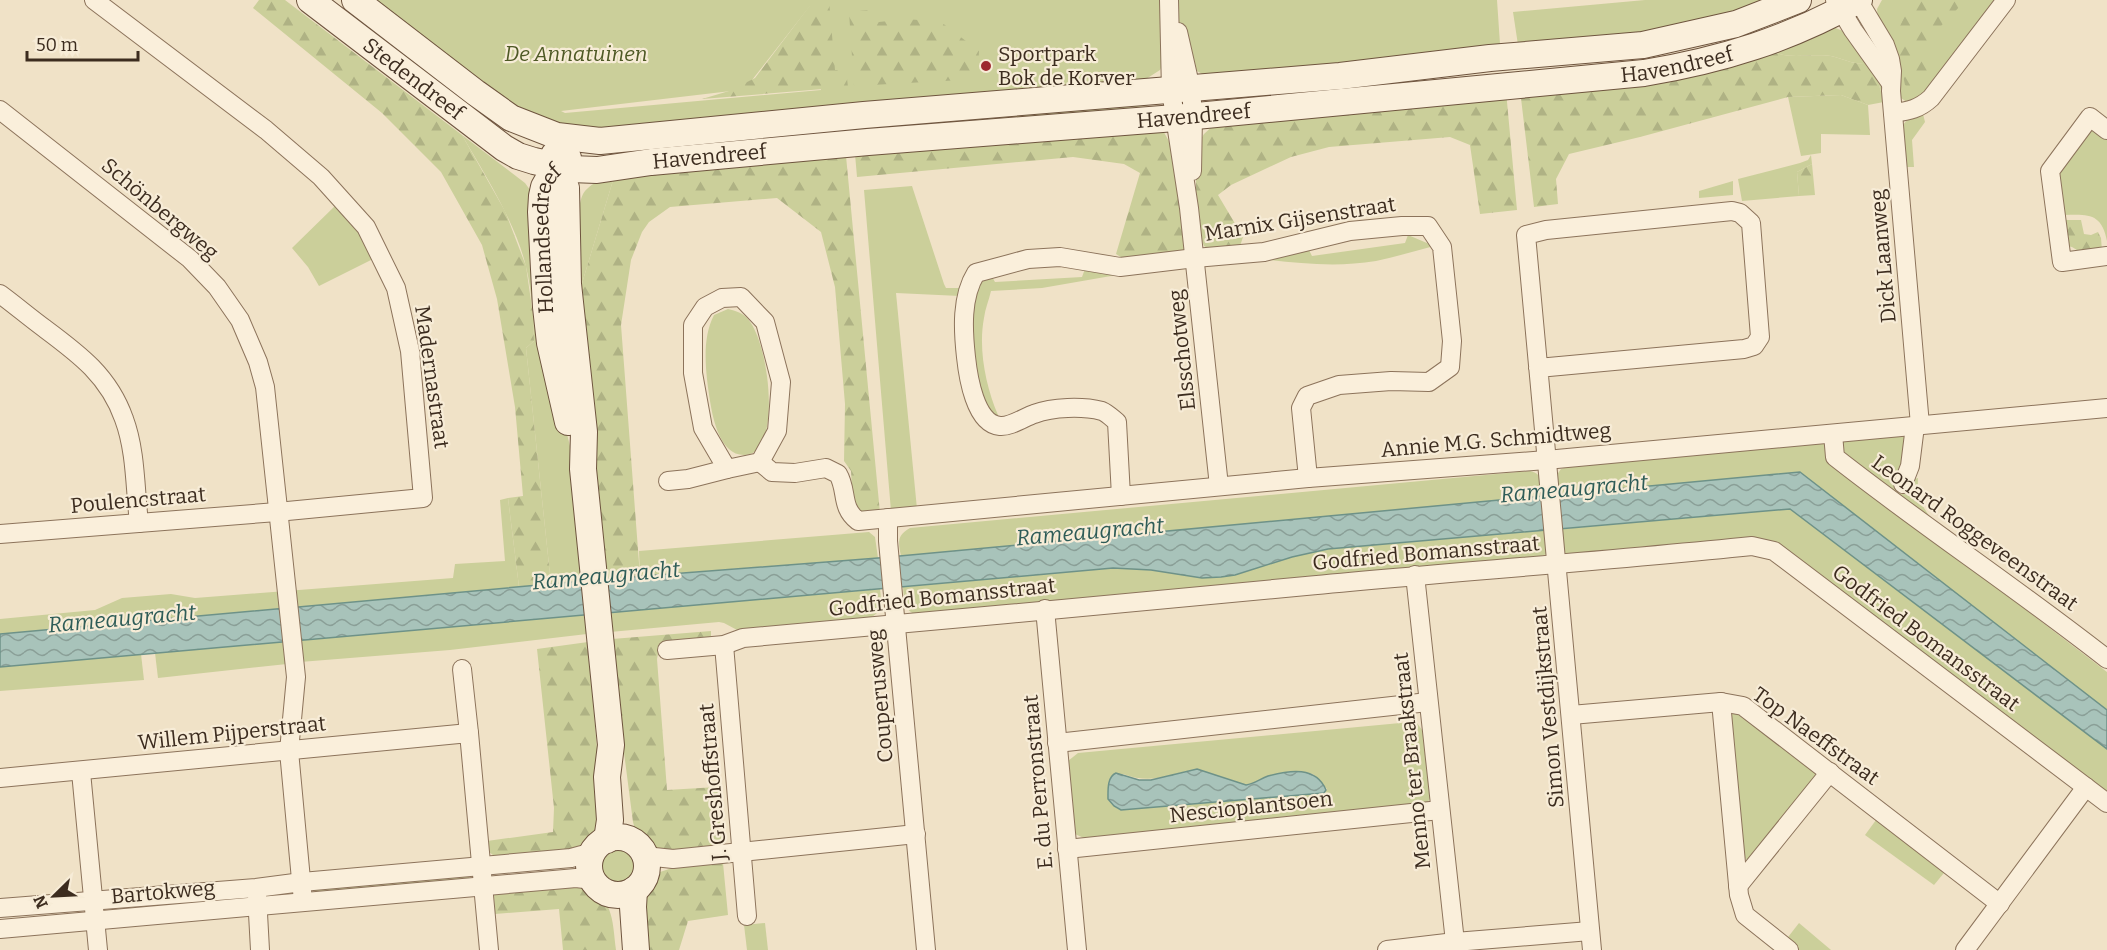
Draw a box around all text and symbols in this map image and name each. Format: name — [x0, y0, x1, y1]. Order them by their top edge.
scale bar — [27, 24, 138, 62]
street label: Stedendreef — [358, 32, 470, 127]
text: 50 m — [36, 34, 78, 56]
street label: Havendreef — [1619, 40, 1738, 88]
park label: De Annatuinen — [505, 41, 647, 67]
place label: Sportpark Bok de Korver — [998, 41, 1135, 91]
marker: Sportpark Bok de Korver — [979, 59, 993, 73]
street label: Havendreef — [1136, 98, 1254, 134]
street label: Havendreef — [651, 138, 769, 175]
street label: Schönbergweg — [96, 153, 224, 266]
street label: Hollandsedreef — [528, 157, 568, 314]
street label: Dick Laanweg — [1864, 188, 1902, 324]
street label: Marnix Gijsenstraat — [1203, 191, 1398, 247]
street label: Elsschotweg — [1163, 288, 1201, 412]
street label: Madernastraat — [409, 304, 455, 451]
street label: Annie M.G. Schmidtweg — [1380, 417, 1612, 463]
street label: Leonard Roggeveenstraat — [1867, 449, 2084, 617]
water label: Rameaugracht — [1499, 469, 1649, 508]
street label: Poulencstraat — [69, 481, 207, 519]
water label: Rameaugracht — [1015, 512, 1165, 551]
street label: Godfried Bomansstraat — [1311, 530, 1541, 576]
water label: Rameaugracht — [531, 556, 681, 595]
street label: Godfried Bomansstraat — [1827, 559, 2025, 717]
street label: Godfried Bomansstraat — [827, 572, 1057, 622]
water label: Rameaugracht — [47, 599, 197, 638]
street label: Simon Vestdijkstraat — [1526, 605, 1570, 809]
street label: Couperusweg — [861, 628, 899, 764]
street label: Menno ter Braakstraat — [1388, 651, 1436, 871]
street label: Top Naeffstraat — [1748, 681, 1885, 791]
street label: E. du Perronstraat — [1017, 693, 1059, 870]
street label: J. Greshoffstraat — [693, 702, 733, 863]
street label: Willem Pijperstraat — [137, 710, 328, 756]
street label: Nescioplantsoen — [1168, 786, 1334, 828]
north arrow — [24, 866, 84, 926]
street label: Bartokweg — [110, 874, 216, 910]
text: N — [30, 892, 52, 911]

